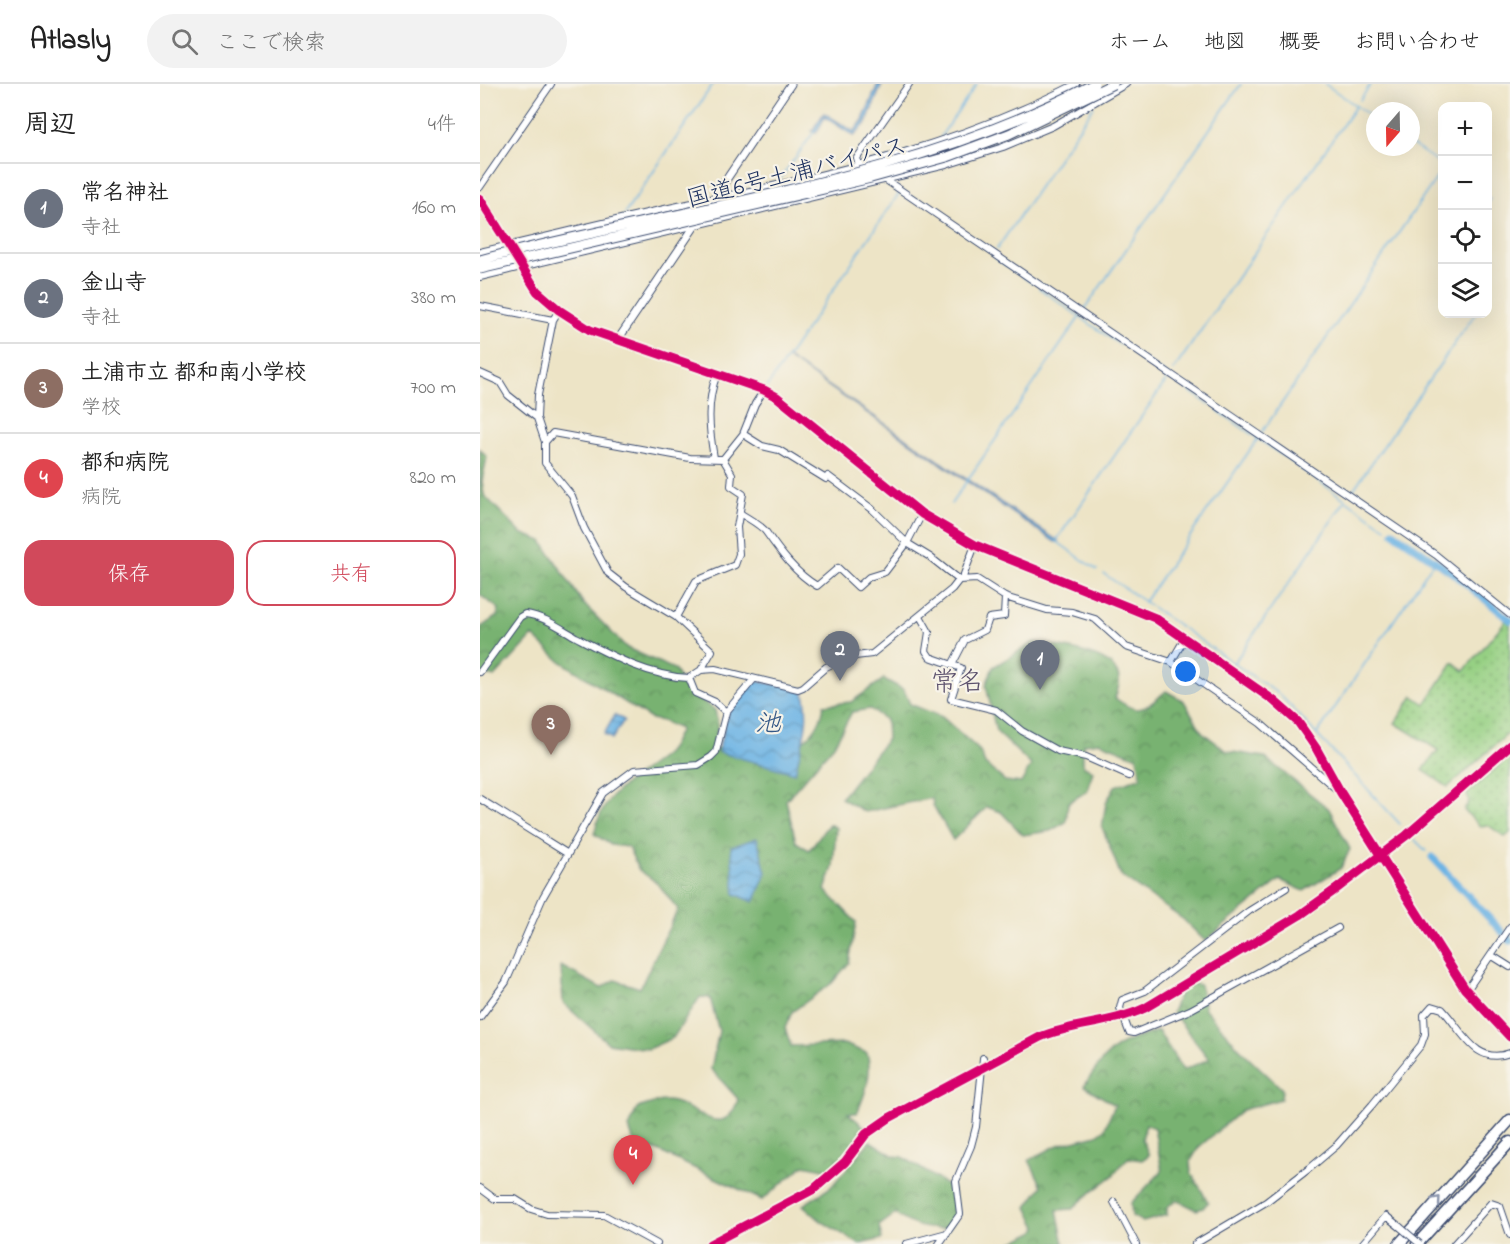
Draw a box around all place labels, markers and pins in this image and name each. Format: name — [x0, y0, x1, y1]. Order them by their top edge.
pin: 2 — [820, 632, 860, 681]
pin: 1 — [1020, 640, 1060, 690]
pin: 3 — [532, 706, 570, 755]
pin: 4 — [614, 1136, 652, 1185]

